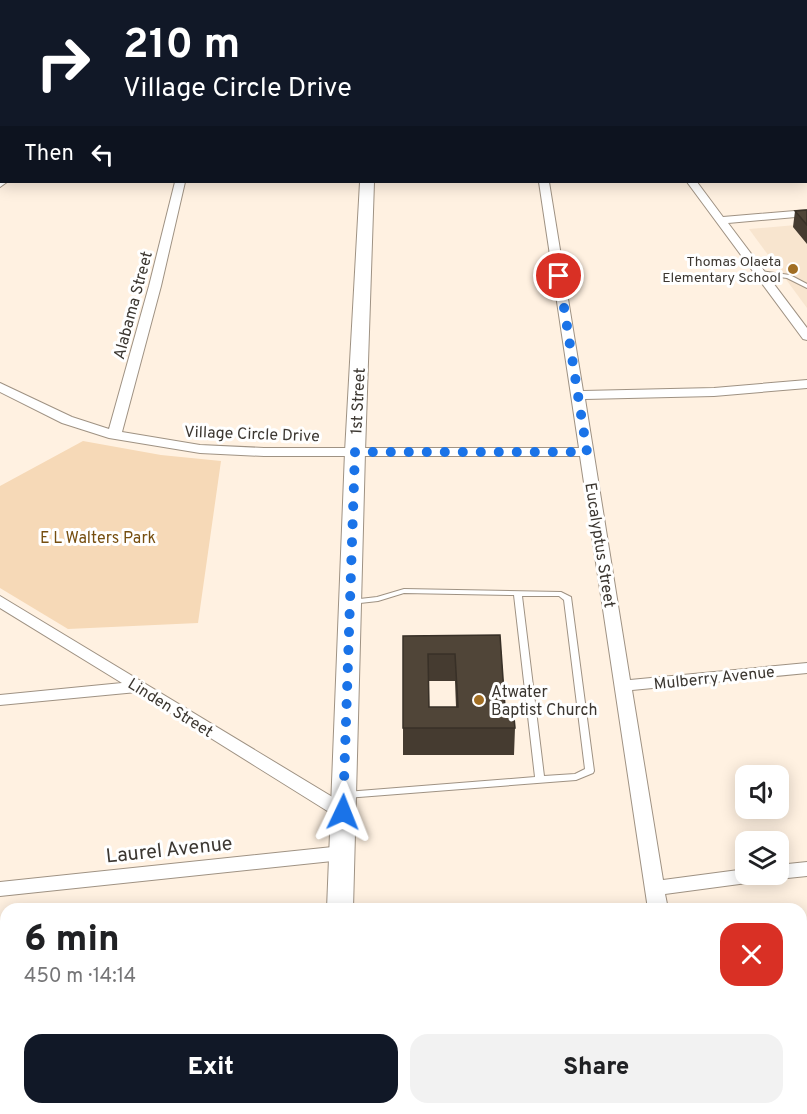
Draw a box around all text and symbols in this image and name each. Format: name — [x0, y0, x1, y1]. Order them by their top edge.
text: 210 m — [123, 20, 240, 73]
icon: right — [24, 24, 102, 102]
text: Village Circle Drive — [123, 72, 352, 106]
icon: left — [86, 138, 119, 171]
text: Then — [24, 141, 74, 168]
street label: Alabama Street — [110, 249, 158, 362]
pin — [533, 250, 584, 301]
place label: Thomas Olaeta Elementary School — [662, 254, 781, 287]
icon: arrive — [542, 259, 575, 292]
marker: Thomas Olaeta Elementary School — [786, 262, 800, 276]
street label: 1st Street — [347, 367, 371, 435]
street label: Village Circle Drive — [184, 423, 320, 447]
street label: Eucalyptus Street — [579, 481, 619, 609]
park label: E L Walters Park — [40, 529, 156, 549]
street label: Mulberry Avenue — [653, 663, 776, 695]
street label: Linden Street — [124, 675, 216, 743]
place label: Atwater Baptist Church — [491, 683, 597, 721]
marker: Atwater Baptist Church — [472, 693, 486, 707]
map controls — [735, 765, 789, 885]
button: sound — [735, 765, 789, 819]
position arrow — [311, 780, 375, 844]
street label: Laurel Avenue — [105, 831, 234, 871]
button: layers — [735, 831, 789, 885]
text: 6 min — [24, 918, 120, 964]
button: close — [720, 923, 783, 986]
text: 450 m · 14:14 — [24, 964, 136, 990]
button: Exit — [24, 1034, 398, 1103]
button: Share — [410, 1034, 783, 1103]

